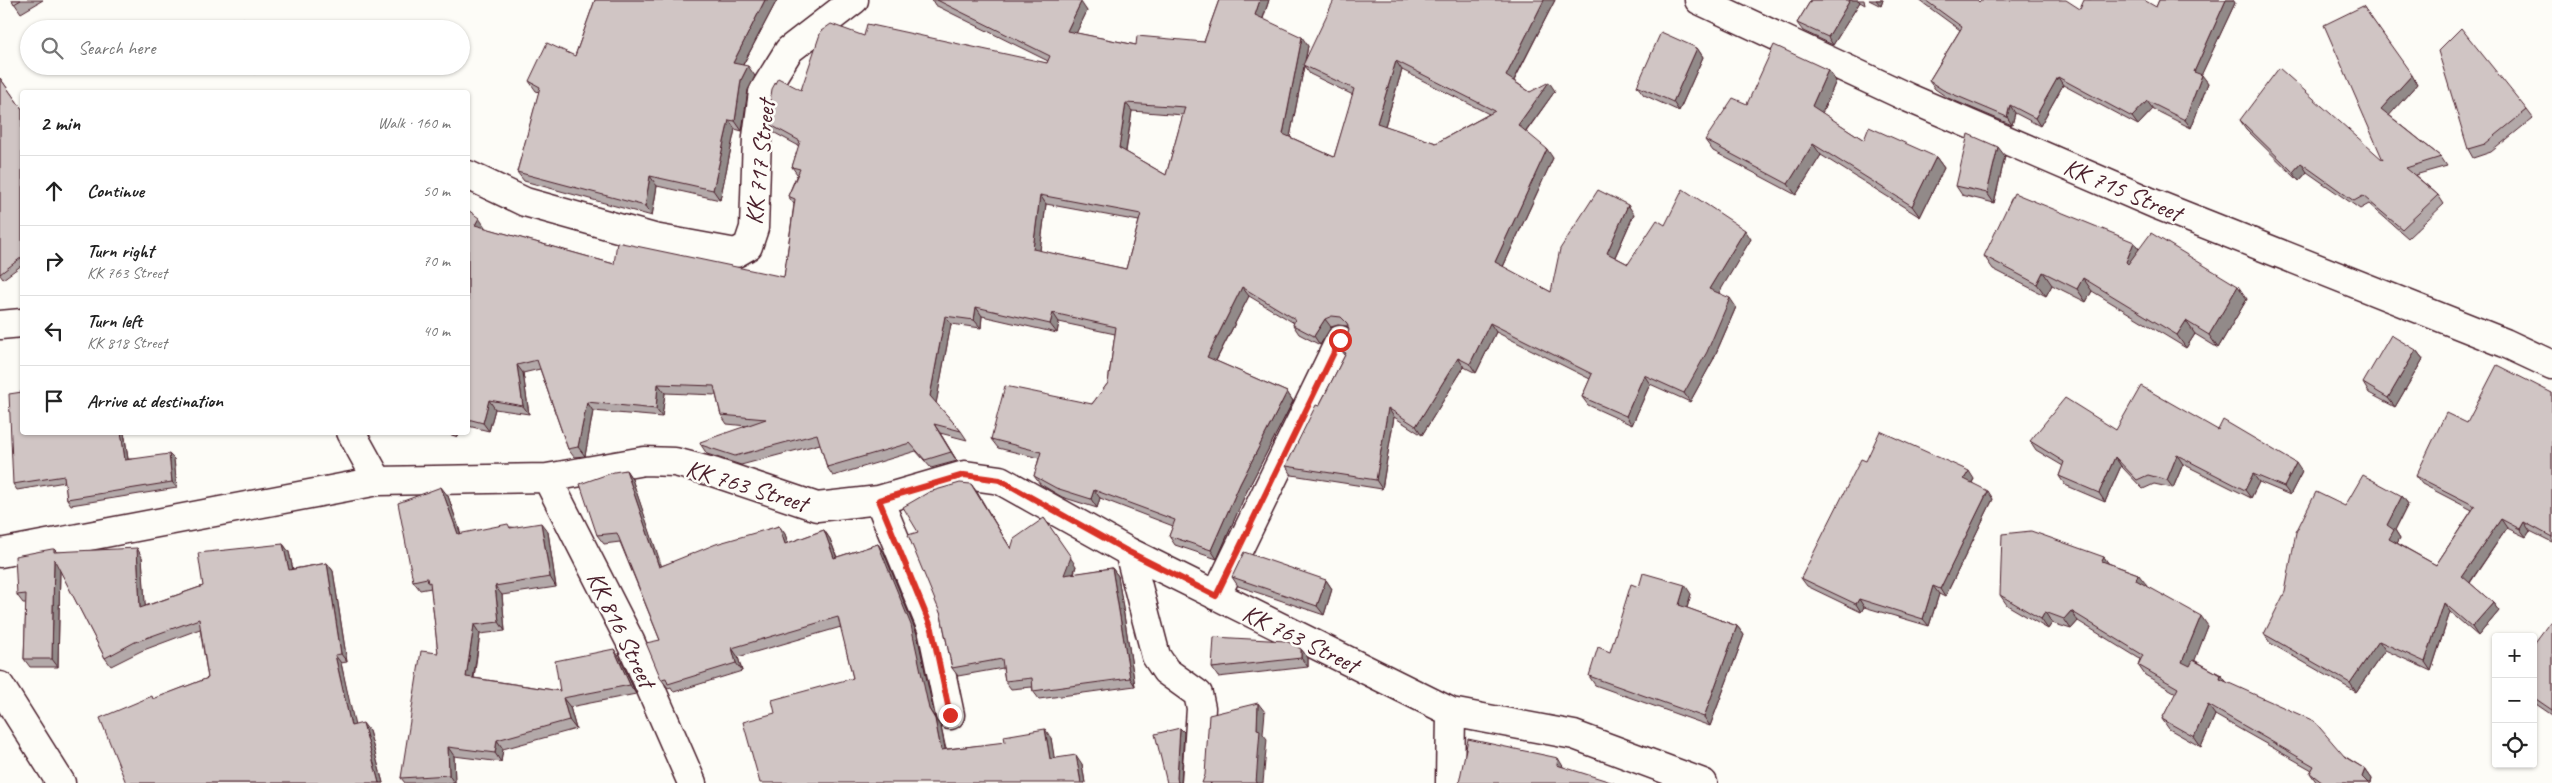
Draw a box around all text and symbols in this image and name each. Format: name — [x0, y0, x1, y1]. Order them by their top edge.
search box — [20, 20, 470, 75]
icon: search — [38, 34, 66, 62]
text: Search here — [78, 36, 155, 60]
street label: KK 717 Street — [738, 95, 783, 226]
text: 2 min — [40, 110, 80, 136]
text: Walk · 160 m — [378, 113, 450, 133]
street label: KK 715 Street — [2059, 151, 2190, 231]
icon: ahead — [40, 177, 68, 205]
text: Continue — [87, 179, 144, 203]
text: 50 m — [423, 181, 450, 201]
text: Turn right — [87, 239, 154, 263]
icon: right — [40, 247, 68, 275]
text: 70 m — [423, 251, 450, 271]
text: KK 763 Street — [87, 263, 167, 283]
text: Turn left — [87, 309, 142, 333]
icon: left — [40, 317, 68, 345]
text: 40 m — [423, 321, 450, 341]
route start — [1329, 329, 1352, 352]
text: KK 818 Street — [87, 333, 167, 353]
icon: arrive — [40, 387, 68, 415]
text: Arrive at destination — [87, 389, 223, 413]
street label: KK 763 Street — [682, 452, 815, 521]
street label: KK 816 Street — [579, 566, 665, 696]
street label: KK 763 Street — [1237, 597, 1367, 682]
map controls — [2492, 633, 2537, 768]
button: + — [2492, 633, 2537, 678]
button: − — [2492, 678, 2537, 723]
route end — [939, 704, 962, 727]
button: locate — [2492, 723, 2537, 768]

